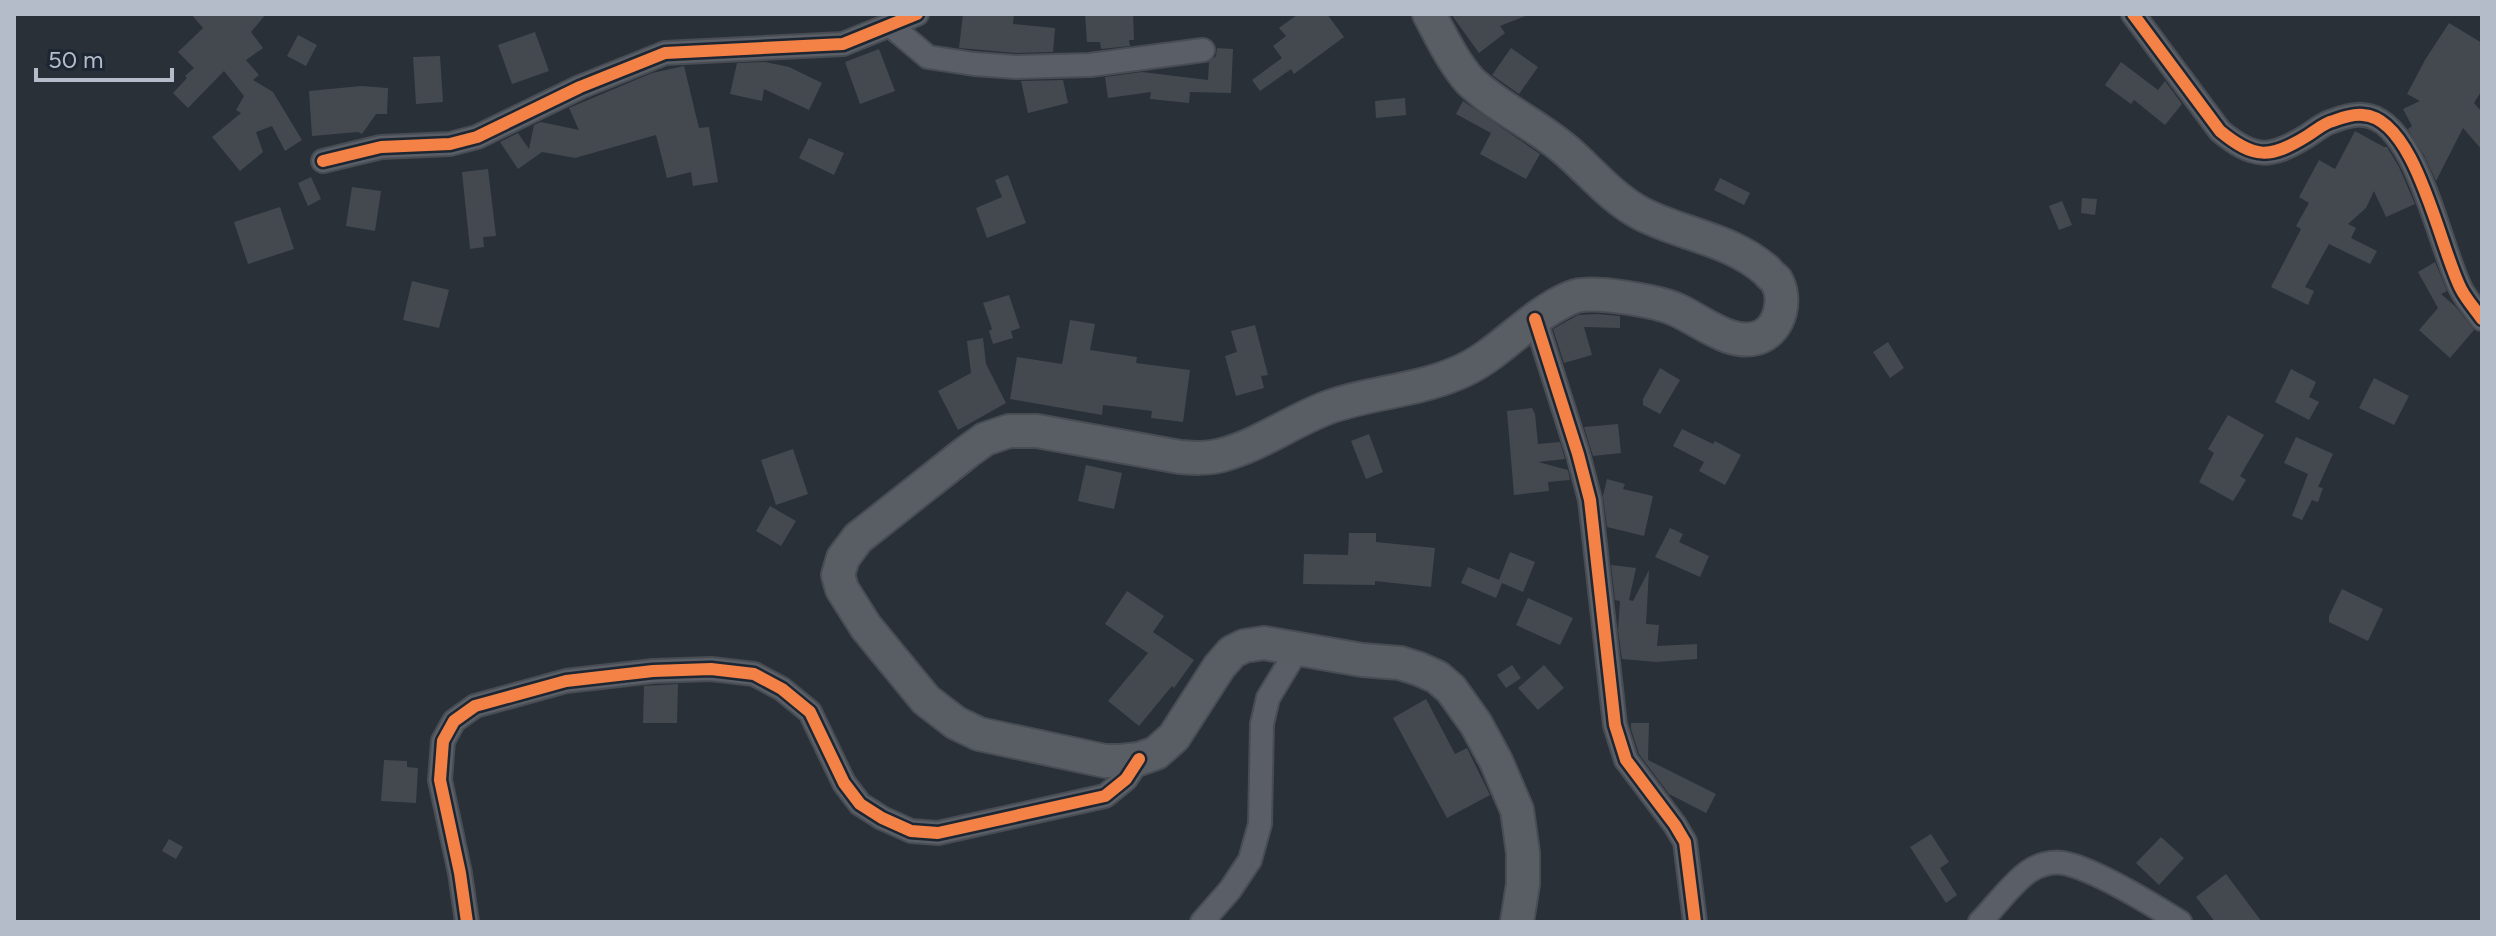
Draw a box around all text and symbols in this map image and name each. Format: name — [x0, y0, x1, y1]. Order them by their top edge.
scale bar — [36, 32, 172, 82]
text: 50 m — [48, 45, 104, 74]

